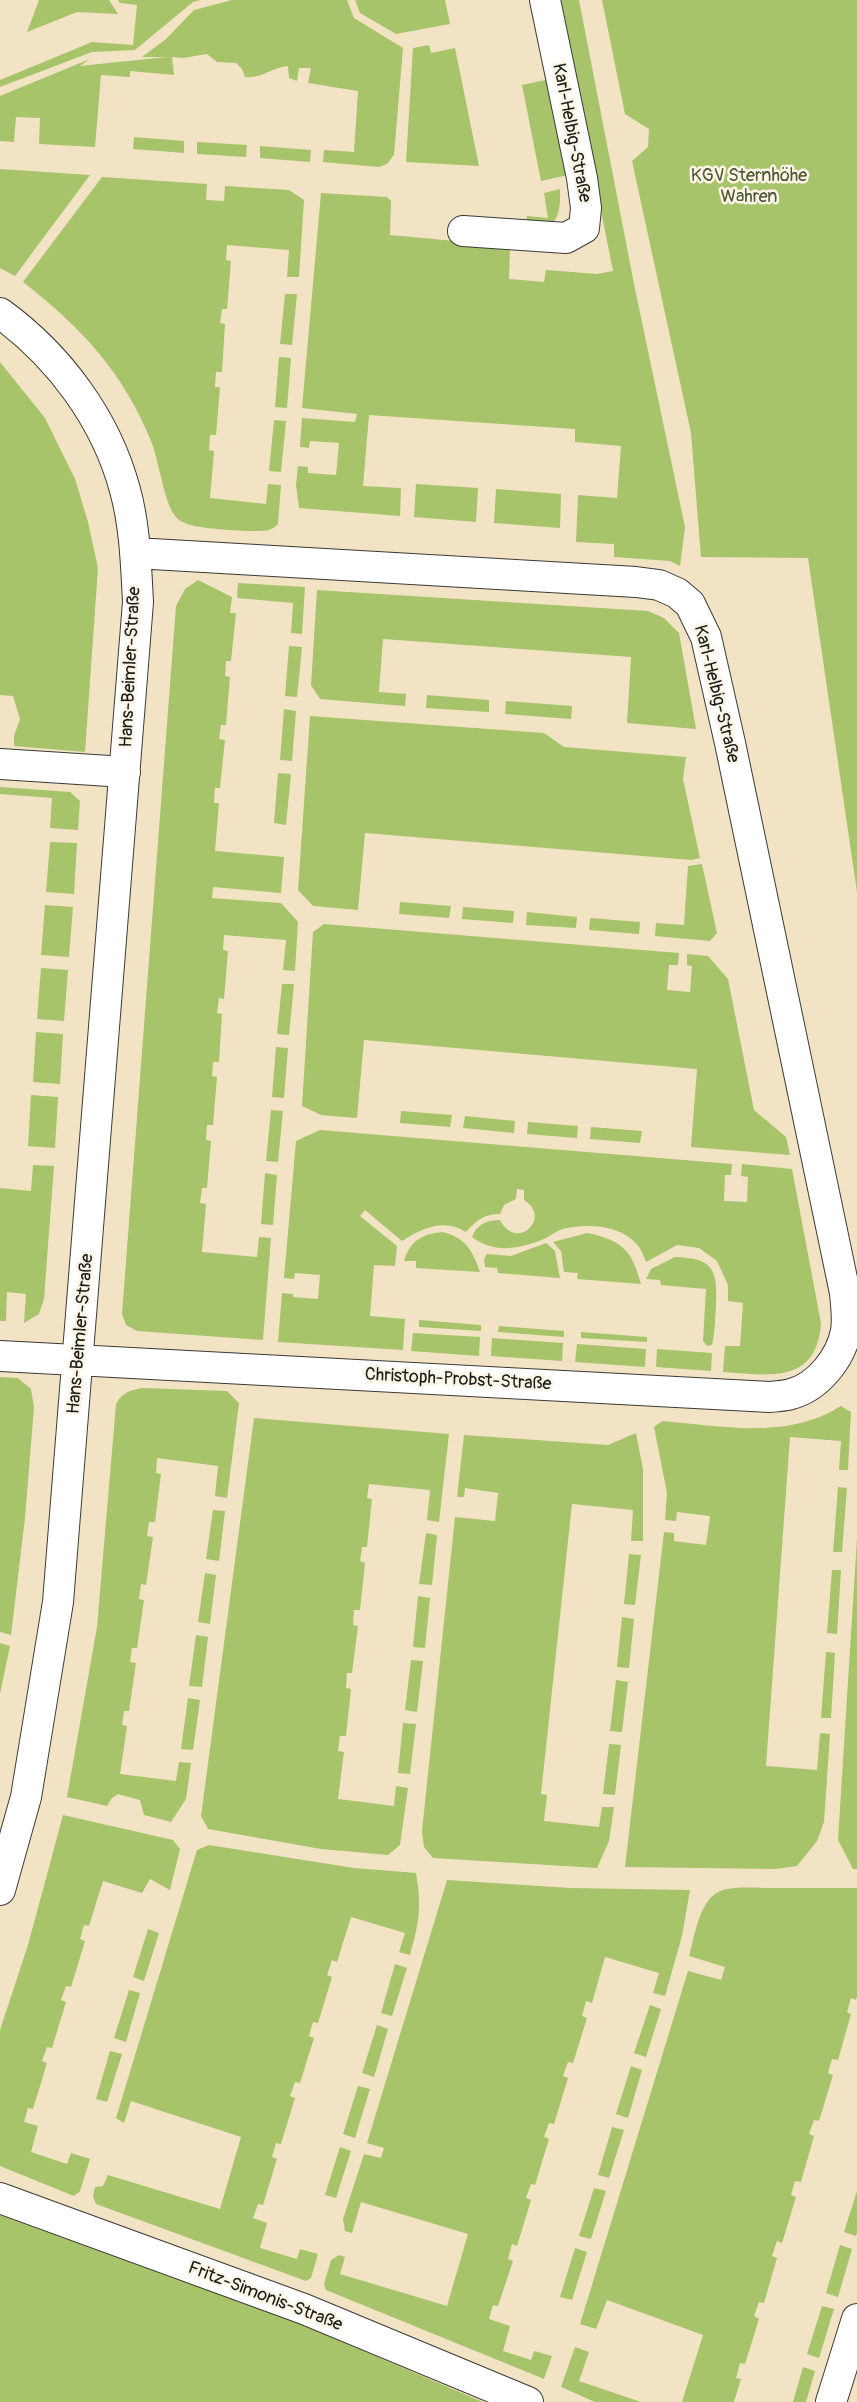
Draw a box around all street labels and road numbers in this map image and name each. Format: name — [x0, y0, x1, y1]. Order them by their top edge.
street label: Karl-Helbig-Straße — [547, 62, 595, 204]
street label: Hans-Beimler-Straße — [116, 586, 146, 748]
street label: Karl-Helbig-Straße — [688, 623, 744, 765]
street label: Hans-Beimler-Straße — [63, 1253, 99, 1415]
street label: Christoph-Probst-Straße — [364, 1364, 552, 1396]
street label: Fritz-Simonis-Straße — [185, 2258, 345, 2336]

